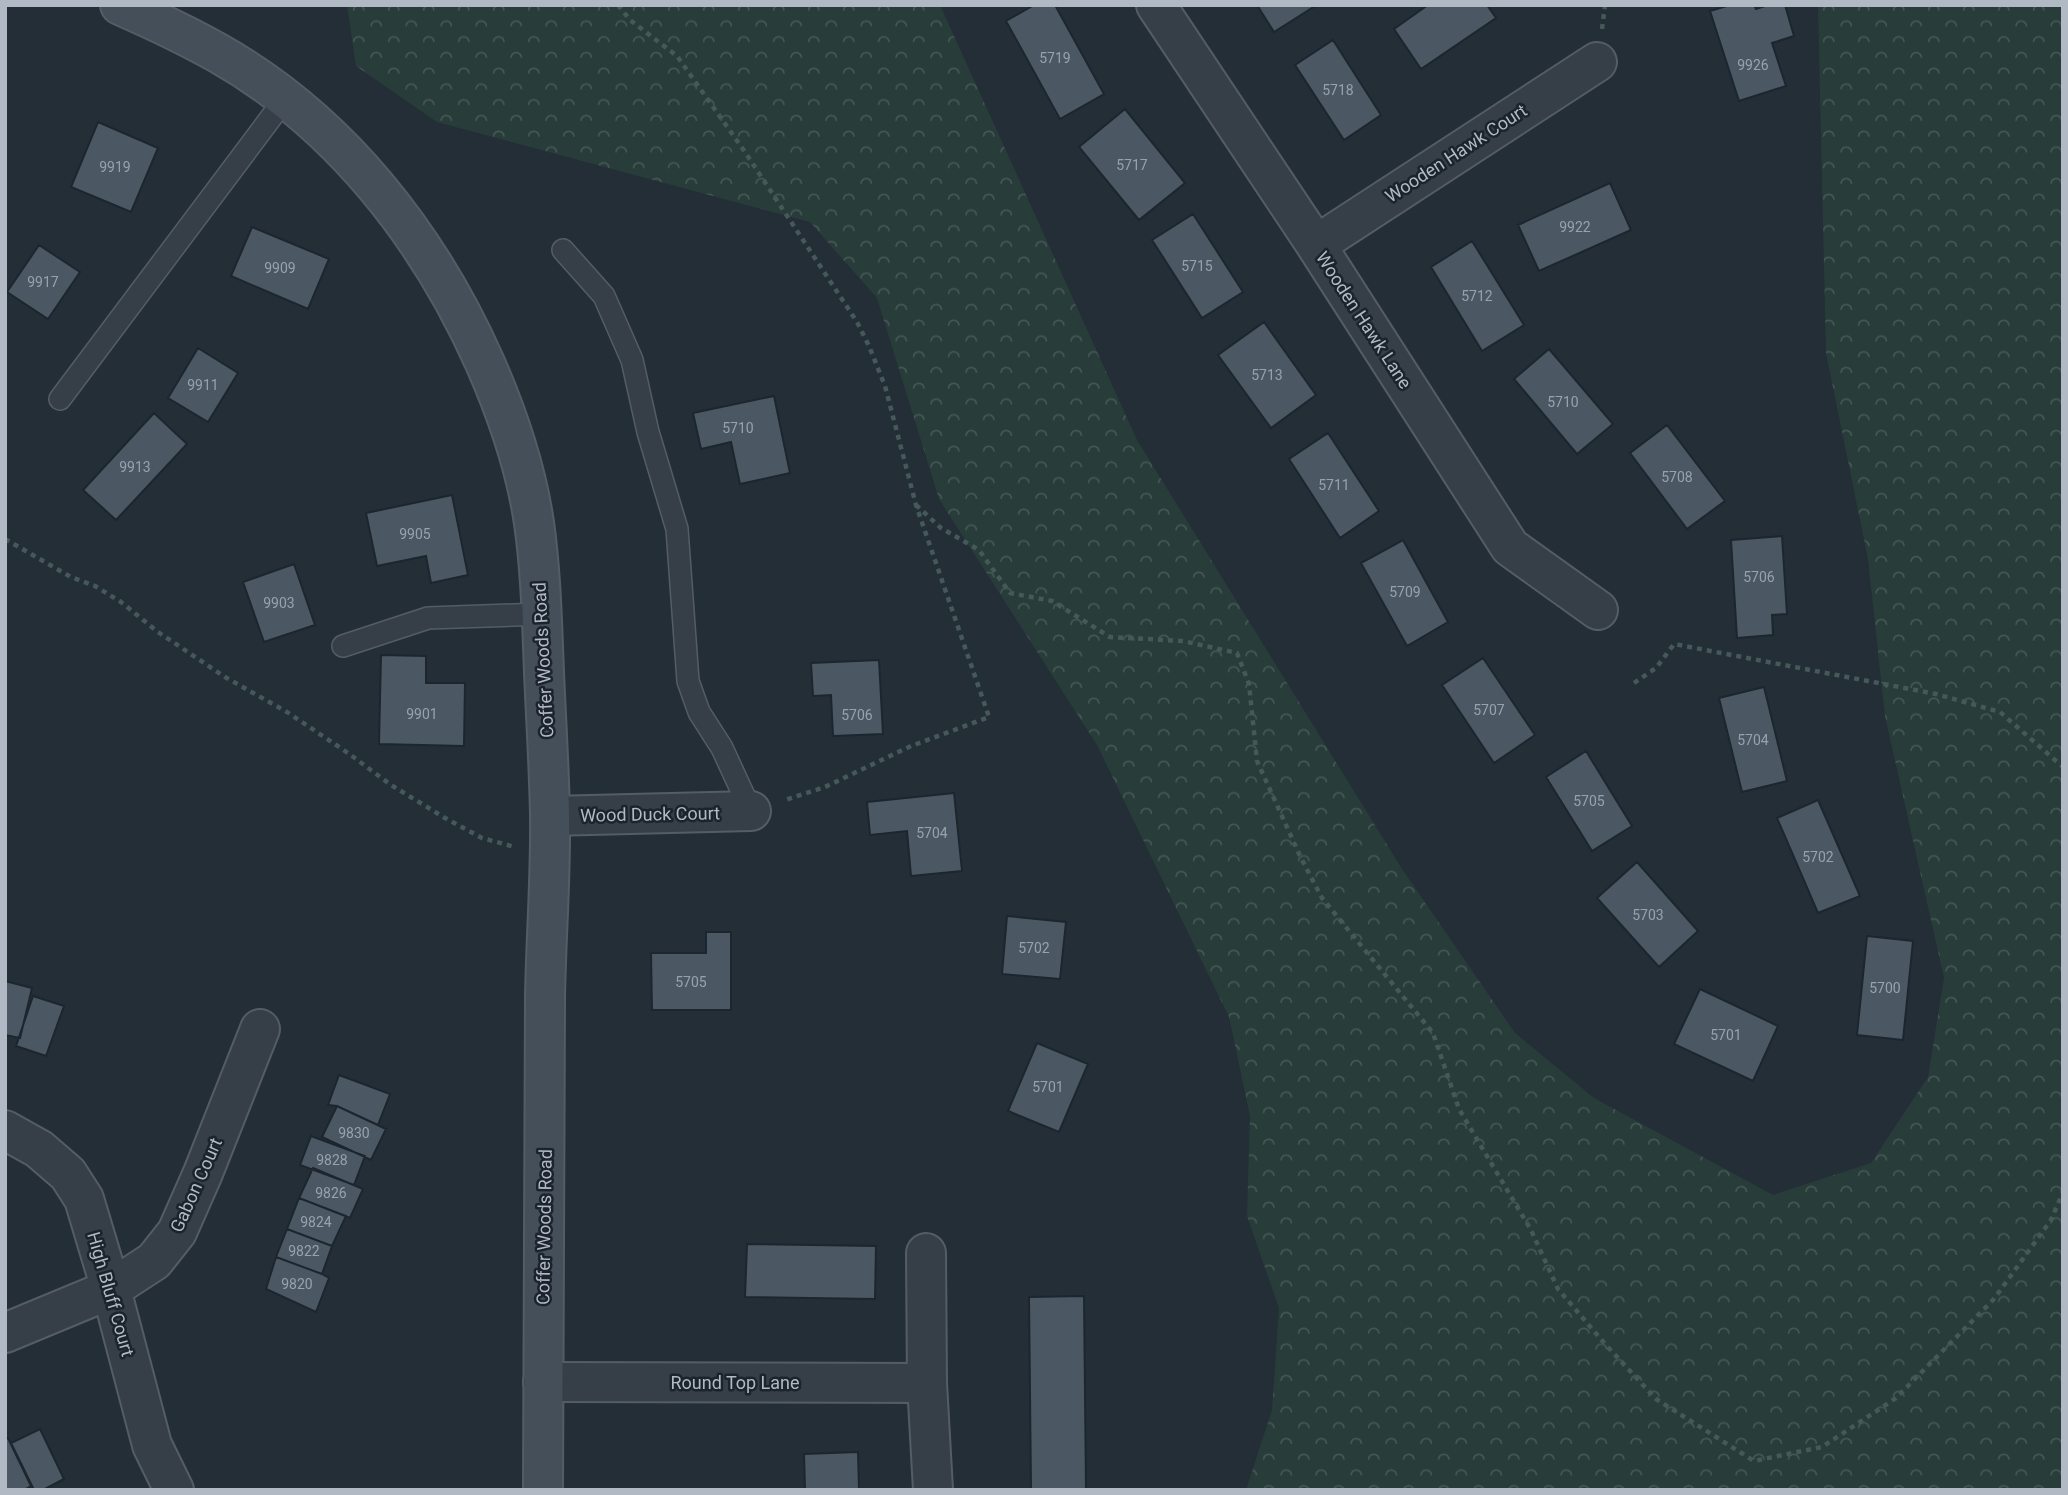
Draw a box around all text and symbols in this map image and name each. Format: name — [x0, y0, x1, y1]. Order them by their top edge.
house number: 5719 — [1039, 50, 1071, 66]
house number: 9926 — [1737, 57, 1769, 73]
house number: 5718 — [1322, 82, 1354, 98]
street label: Wooden Hawk Court — [1381, 99, 1531, 207]
house number: 5717 — [1116, 157, 1148, 173]
house number: 9919 — [99, 159, 131, 175]
house number: 9922 — [1559, 219, 1591, 235]
street label: Wooden Hawk Lane — [1312, 248, 1416, 392]
house number: 5715 — [1181, 258, 1213, 274]
house number: 9909 — [264, 260, 296, 276]
house number: 9917 — [27, 274, 59, 290]
house number: 5712 — [1461, 288, 1493, 304]
house number: 5713 — [1251, 367, 1283, 383]
house number: 9911 — [187, 377, 219, 393]
house number: 5710 — [1547, 394, 1579, 410]
house number: 5710 — [722, 420, 754, 436]
house number: 9913 — [119, 459, 151, 475]
house number: 5708 — [1661, 469, 1693, 485]
house number: 5711 — [1318, 477, 1350, 493]
house number: 9905 — [399, 526, 431, 542]
house number: 5706 — [1743, 569, 1775, 585]
street label: Coffer Woods Road — [528, 582, 558, 738]
house number: 5709 — [1389, 584, 1421, 600]
house number: 9903 — [263, 595, 295, 611]
house number: 5707 — [1473, 702, 1505, 718]
house number: 9901 — [406, 706, 438, 722]
house number: 5706 — [841, 707, 873, 723]
house number: 5704 — [1737, 732, 1769, 748]
house number: 5705 — [1573, 793, 1605, 809]
street label: Wood Duck Court — [580, 802, 720, 826]
house number: 5704 — [916, 825, 948, 841]
house number: 5702 — [1802, 849, 1834, 865]
house number: 5703 — [1632, 907, 1664, 923]
house number: 5702 — [1018, 940, 1050, 956]
house number: 5705 — [675, 974, 707, 990]
house number: 5700 — [1869, 980, 1901, 996]
house number: 5701 — [1710, 1027, 1742, 1043]
house number: 5701 — [1032, 1079, 1064, 1095]
house number: 9830 — [338, 1125, 370, 1141]
street label: Gabon Court — [166, 1134, 226, 1235]
street label: Coffer Woods Road — [532, 1149, 556, 1305]
house number: 9828 — [316, 1152, 348, 1168]
house number: 9826 — [315, 1185, 347, 1201]
house number: 9824 — [300, 1214, 332, 1230]
street label: High Bluff Court — [83, 1229, 139, 1359]
house number: 9822 — [288, 1243, 320, 1259]
house number: 9820 — [281, 1276, 313, 1292]
street label: Round Top Lane — [670, 1372, 800, 1393]

